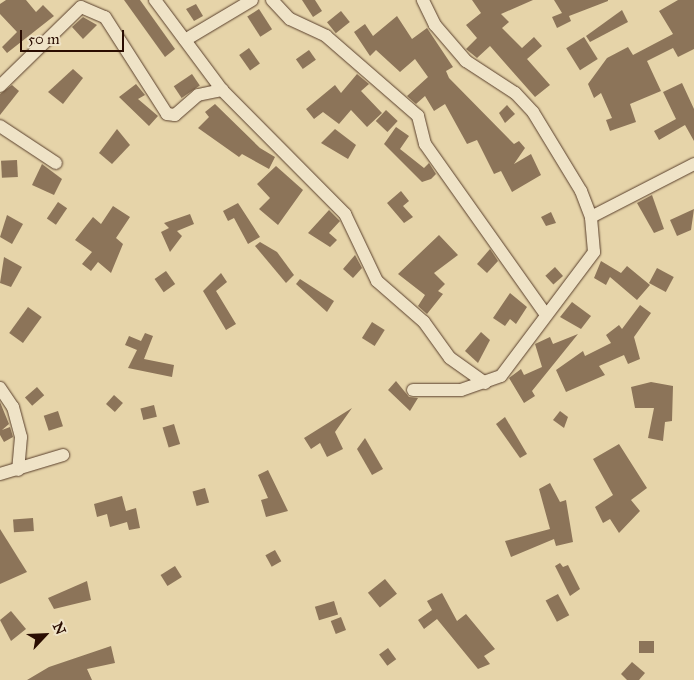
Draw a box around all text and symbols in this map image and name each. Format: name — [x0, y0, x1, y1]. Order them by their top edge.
scale bar — [22, 20, 126, 52]
text: 50 m — [28, 30, 60, 48]
north arrow — [20, 610, 70, 660]
text: N — [49, 619, 69, 637]

